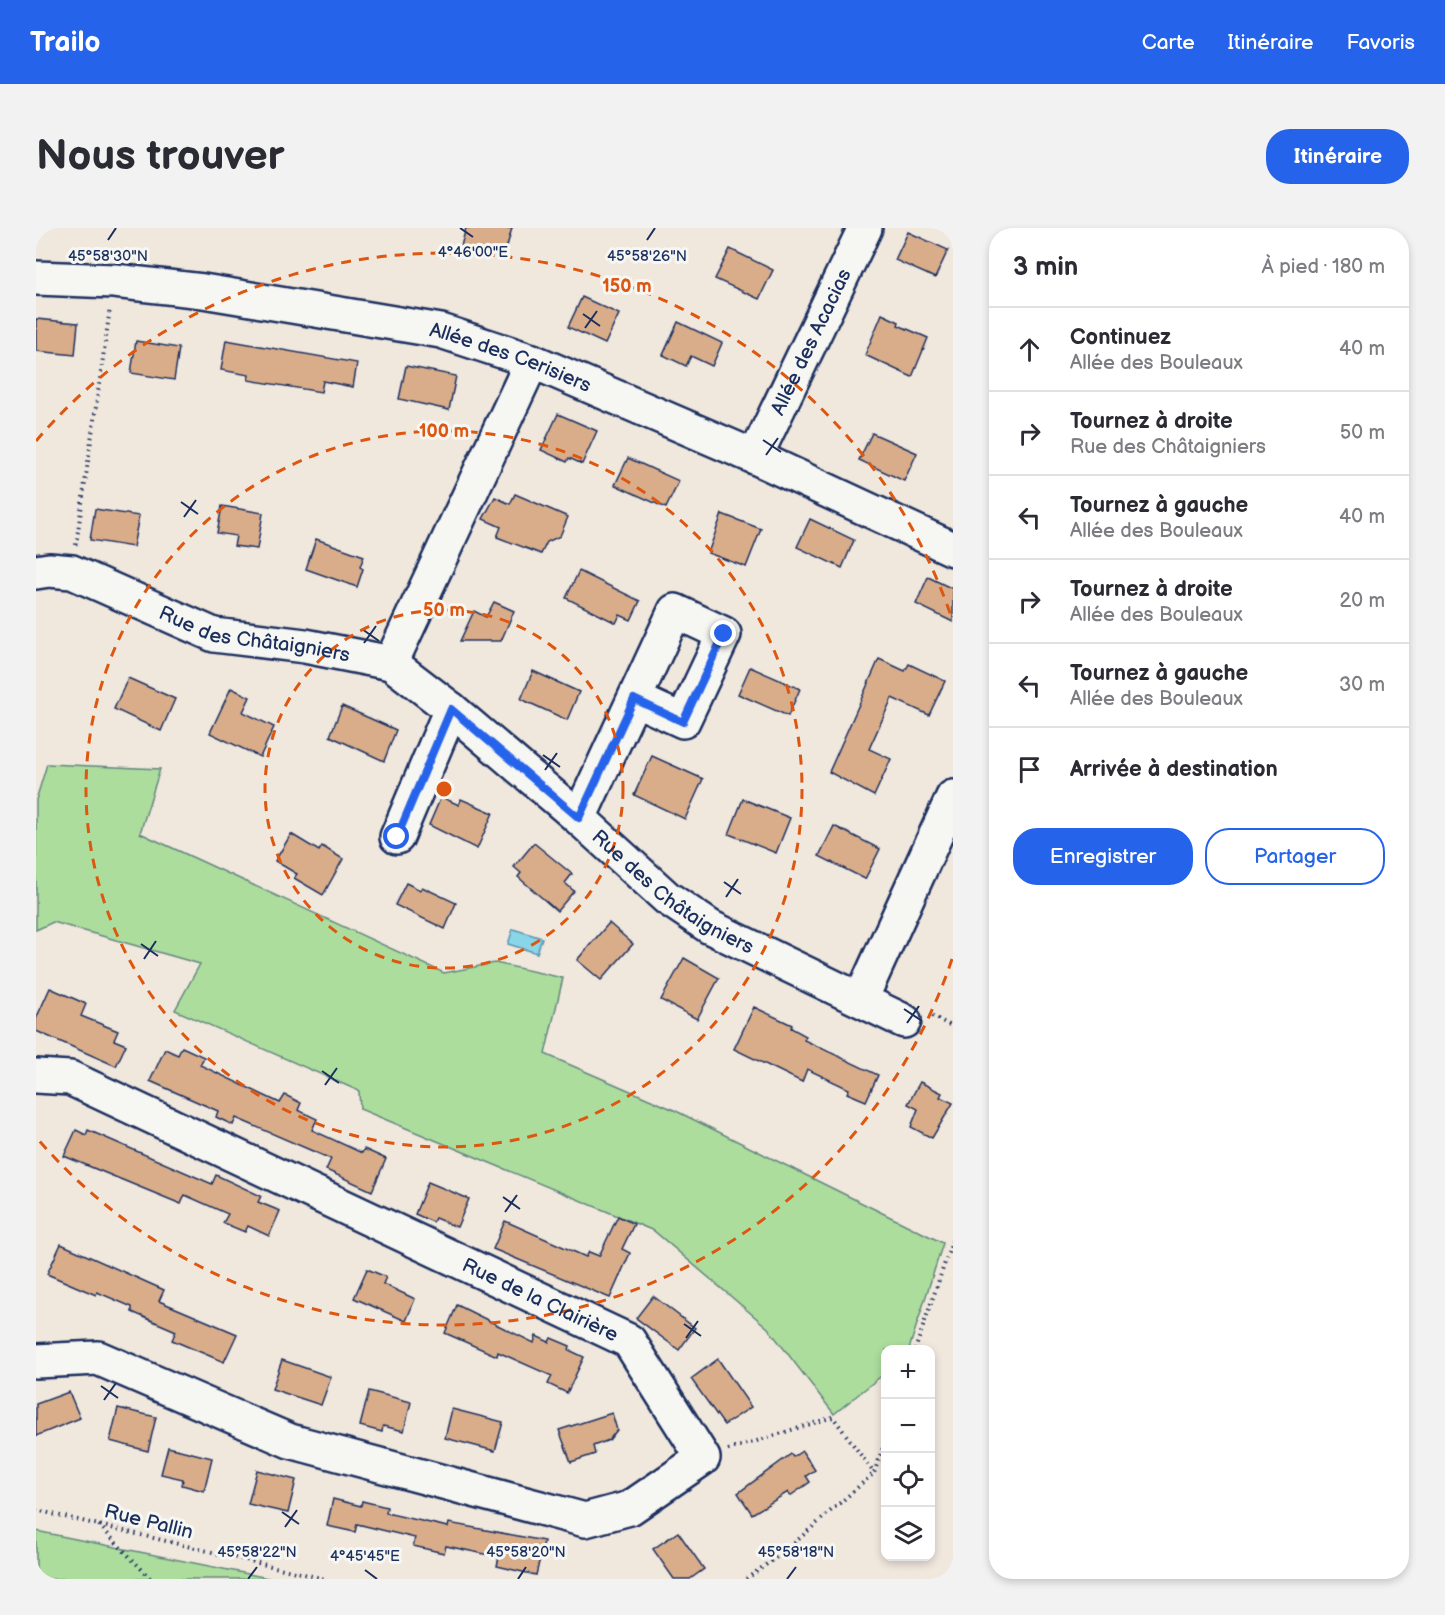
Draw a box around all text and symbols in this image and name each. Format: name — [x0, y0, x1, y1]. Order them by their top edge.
text: Trailo — [30, 26, 101, 59]
text: Carte — [1142, 30, 1195, 55]
text: Itinéraire — [1228, 30, 1314, 55]
text: Favoris — [1347, 30, 1415, 55]
button: Itinéraire — [1266, 129, 1409, 184]
text: Nous trouver — [36, 131, 284, 182]
text: 4°46'00"E — [438, 243, 508, 262]
text: 45°58'30"N — [68, 247, 148, 266]
text: 45°58'26"N — [607, 247, 687, 266]
text: 3 min — [1013, 252, 1078, 283]
text: À pied · 180 m — [1262, 255, 1385, 279]
street label: Allée des Acacias — [766, 265, 857, 419]
text: 150 m — [602, 276, 652, 297]
street label: Allée des Cerisiers — [428, 318, 595, 398]
text: Continuez — [1070, 324, 1171, 351]
icon: ahead — [1013, 333, 1046, 366]
text: 40 m — [1339, 337, 1385, 361]
text: Allée des Bouleaux — [1070, 351, 1243, 375]
text: Tournez à droite — [1070, 408, 1233, 435]
icon: right — [1013, 417, 1046, 450]
text: 100 m — [419, 421, 469, 442]
text: 50 m — [1340, 421, 1385, 445]
text: Rue des Châtaigniers — [1070, 435, 1266, 459]
text: Tournez à gauche — [1070, 492, 1248, 519]
icon: left — [1013, 501, 1046, 534]
text: 40 m — [1339, 505, 1385, 529]
text: Allée des Bouleaux — [1070, 519, 1243, 543]
text: Tournez à droite — [1070, 576, 1233, 603]
icon: right — [1013, 585, 1046, 618]
text: 20 m — [1340, 589, 1385, 613]
text: 50 m — [423, 600, 465, 621]
street label: Rue des Châtaigniers — [155, 601, 352, 668]
text: Allée des Bouleaux — [1070, 603, 1243, 627]
route end — [710, 620, 736, 646]
text: Tournez à gauche — [1070, 660, 1248, 687]
icon: left — [1013, 669, 1046, 702]
text: 30 m — [1339, 673, 1385, 697]
text: Allée des Bouleaux — [1070, 687, 1243, 711]
icon: arrive — [1013, 753, 1046, 786]
text: Arrivée à destination — [1070, 756, 1278, 783]
centre of rings — [434, 779, 454, 799]
route start — [383, 823, 409, 849]
street label: Rue des Châtaigniers — [587, 825, 758, 959]
button: Enregistrer — [1013, 828, 1193, 885]
button: Partager — [1205, 828, 1385, 885]
street label: Rue de la Clairière — [458, 1253, 622, 1347]
map controls — [881, 1345, 935, 1561]
button: + — [881, 1345, 935, 1399]
button: − — [881, 1399, 935, 1453]
button: locate — [881, 1453, 935, 1507]
street label: Rue Pallin — [102, 1499, 196, 1545]
button: layers — [881, 1507, 935, 1561]
text: 45°58'22"N — [217, 1543, 297, 1562]
text: 45°58'20"N — [486, 1543, 566, 1562]
text: 45°58'18"N — [758, 1543, 834, 1562]
text: 4°45'45"E — [330, 1547, 400, 1566]

